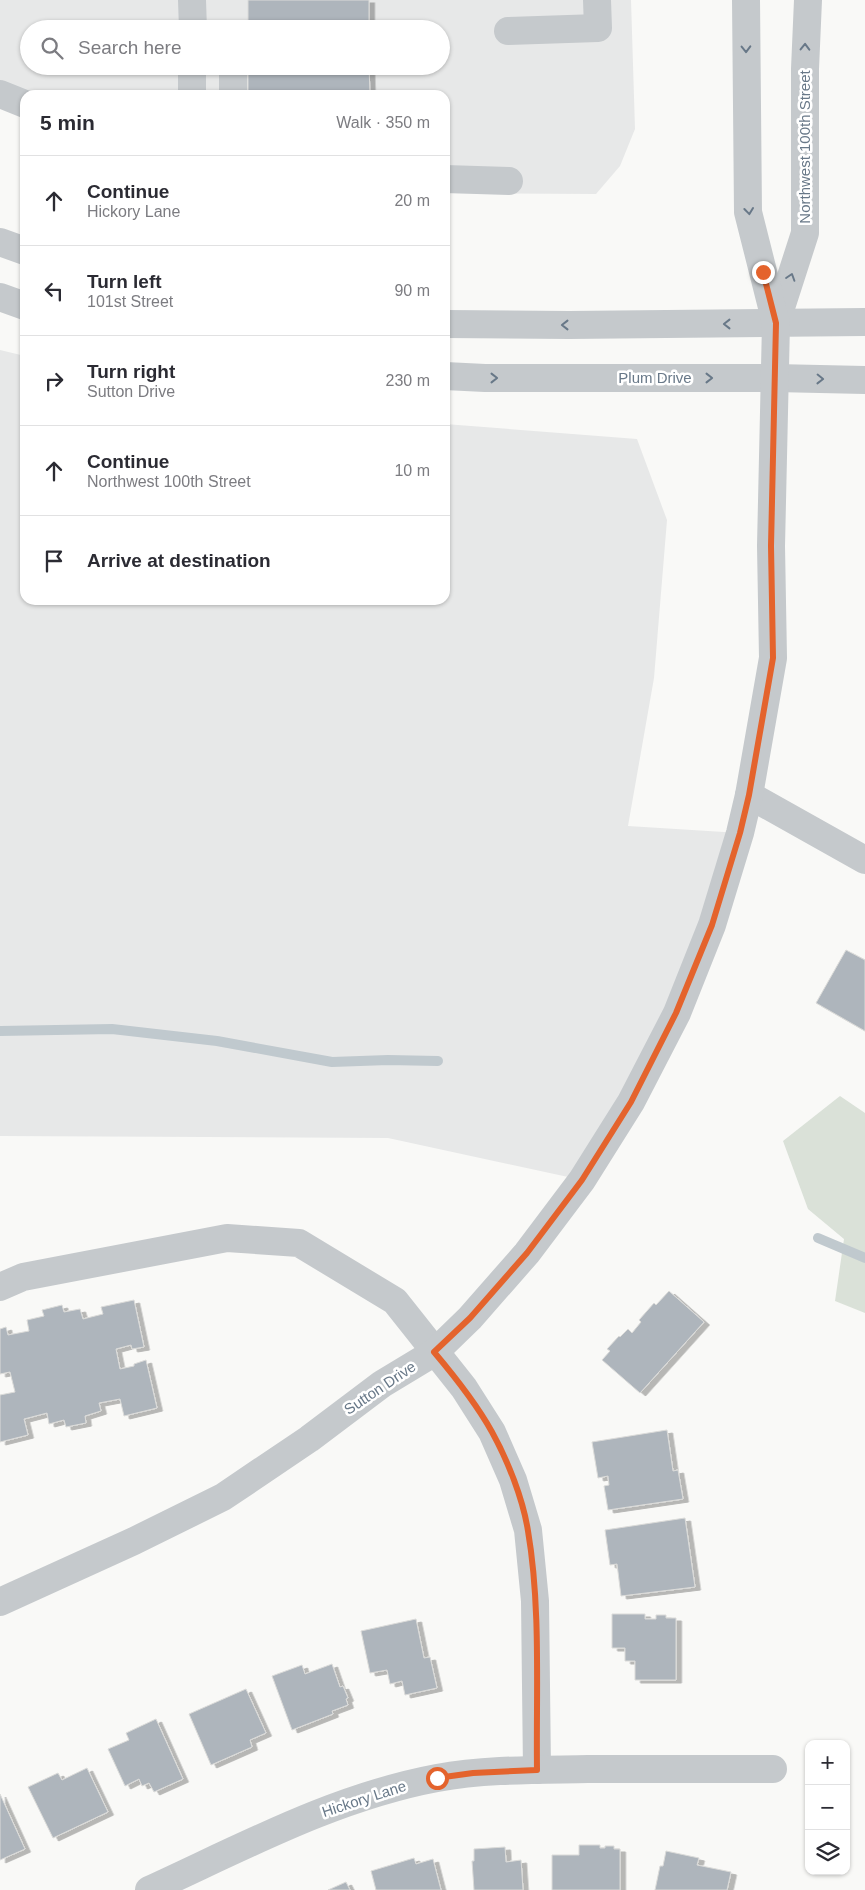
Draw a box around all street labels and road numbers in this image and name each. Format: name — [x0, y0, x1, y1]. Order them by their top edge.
street label: Northwest 100th Street — [796, 69, 813, 224]
street label: Plum Drive — [618, 369, 692, 386]
street label: Sutton Drive — [341, 1357, 419, 1418]
street label: Hickory Lane — [320, 1777, 408, 1820]

